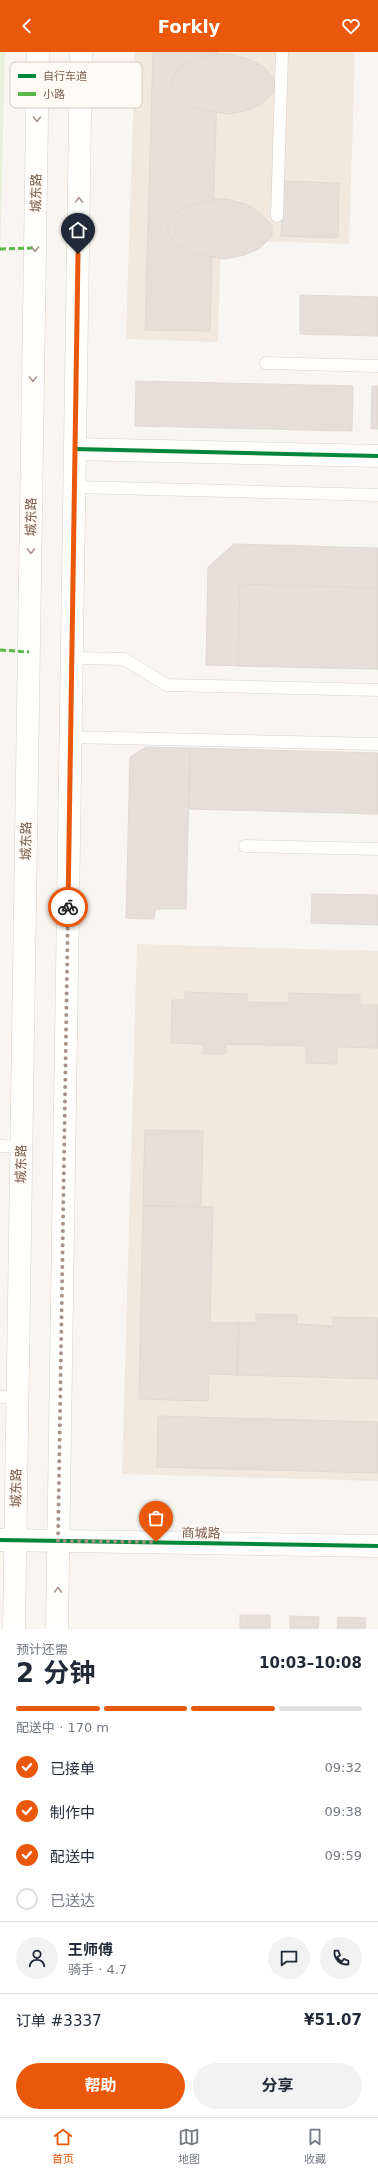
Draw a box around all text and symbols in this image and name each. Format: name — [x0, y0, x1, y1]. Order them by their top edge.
icon: back — [16, 15, 38, 37]
icon: heart — [340, 15, 362, 37]
text: Forkly — [158, 16, 220, 37]
legend — [10, 62, 142, 108]
text: 自行车道 — [43, 70, 87, 83]
text: 小路 — [43, 88, 65, 101]
one-way arrow — [33, 116, 41, 122]
street label: 城东路 — [28, 173, 44, 213]
one-way arrow — [75, 197, 83, 203]
pin — [61, 213, 95, 254]
icon: home — [67, 219, 89, 241]
one-way arrow — [31, 246, 40, 252]
one-way arrow — [29, 376, 38, 382]
street label: 城东路 — [23, 497, 39, 537]
one-way arrow — [27, 548, 35, 554]
street label: 城东路 — [18, 821, 34, 861]
courier — [48, 887, 88, 927]
icon: bike — [57, 896, 79, 918]
street label: 城东路 — [13, 1144, 29, 1184]
street label: 城东路 — [8, 1468, 24, 1508]
pin — [139, 1501, 173, 1542]
icon: bag — [145, 1507, 167, 1529]
street label: 商城路 — [181, 1525, 221, 1541]
one-way arrow — [54, 1587, 62, 1593]
text: 预计还需 — [16, 1642, 68, 1657]
text: 10:03–10:08 — [259, 1654, 362, 1672]
text: 2 分钟 — [16, 1658, 95, 1688]
text: 配送中 · 170 m — [16, 1720, 109, 1735]
icon: check — [16, 1756, 38, 1778]
text: 已接单 — [50, 1760, 95, 1778]
text: 09:32 — [325, 1760, 362, 1775]
icon: check — [16, 1800, 38, 1822]
text: 制作中 — [50, 1804, 95, 1822]
text: 09:38 — [325, 1804, 362, 1819]
icon: check — [16, 1844, 38, 1866]
text: 配送中 — [50, 1848, 95, 1866]
text: 09:59 — [325, 1848, 362, 1863]
text: 已送达 — [50, 1892, 95, 1910]
button: person — [16, 1937, 58, 1979]
button: chat — [268, 1937, 310, 1979]
button: phone — [320, 1937, 362, 1979]
text: 王师傅 — [68, 1941, 113, 1959]
text: 骑手 · 4.7 — [68, 1962, 127, 1977]
text: ¥51.07 — [304, 2011, 362, 2029]
text: 订单 #3337 — [16, 2012, 102, 2030]
button: 帮助 — [16, 2063, 185, 2109]
button: 分享 — [193, 2063, 362, 2109]
tab: 首页 — [52, 2126, 74, 2166]
tab: 地图 — [178, 2126, 200, 2166]
tab: 收藏 — [304, 2126, 326, 2166]

